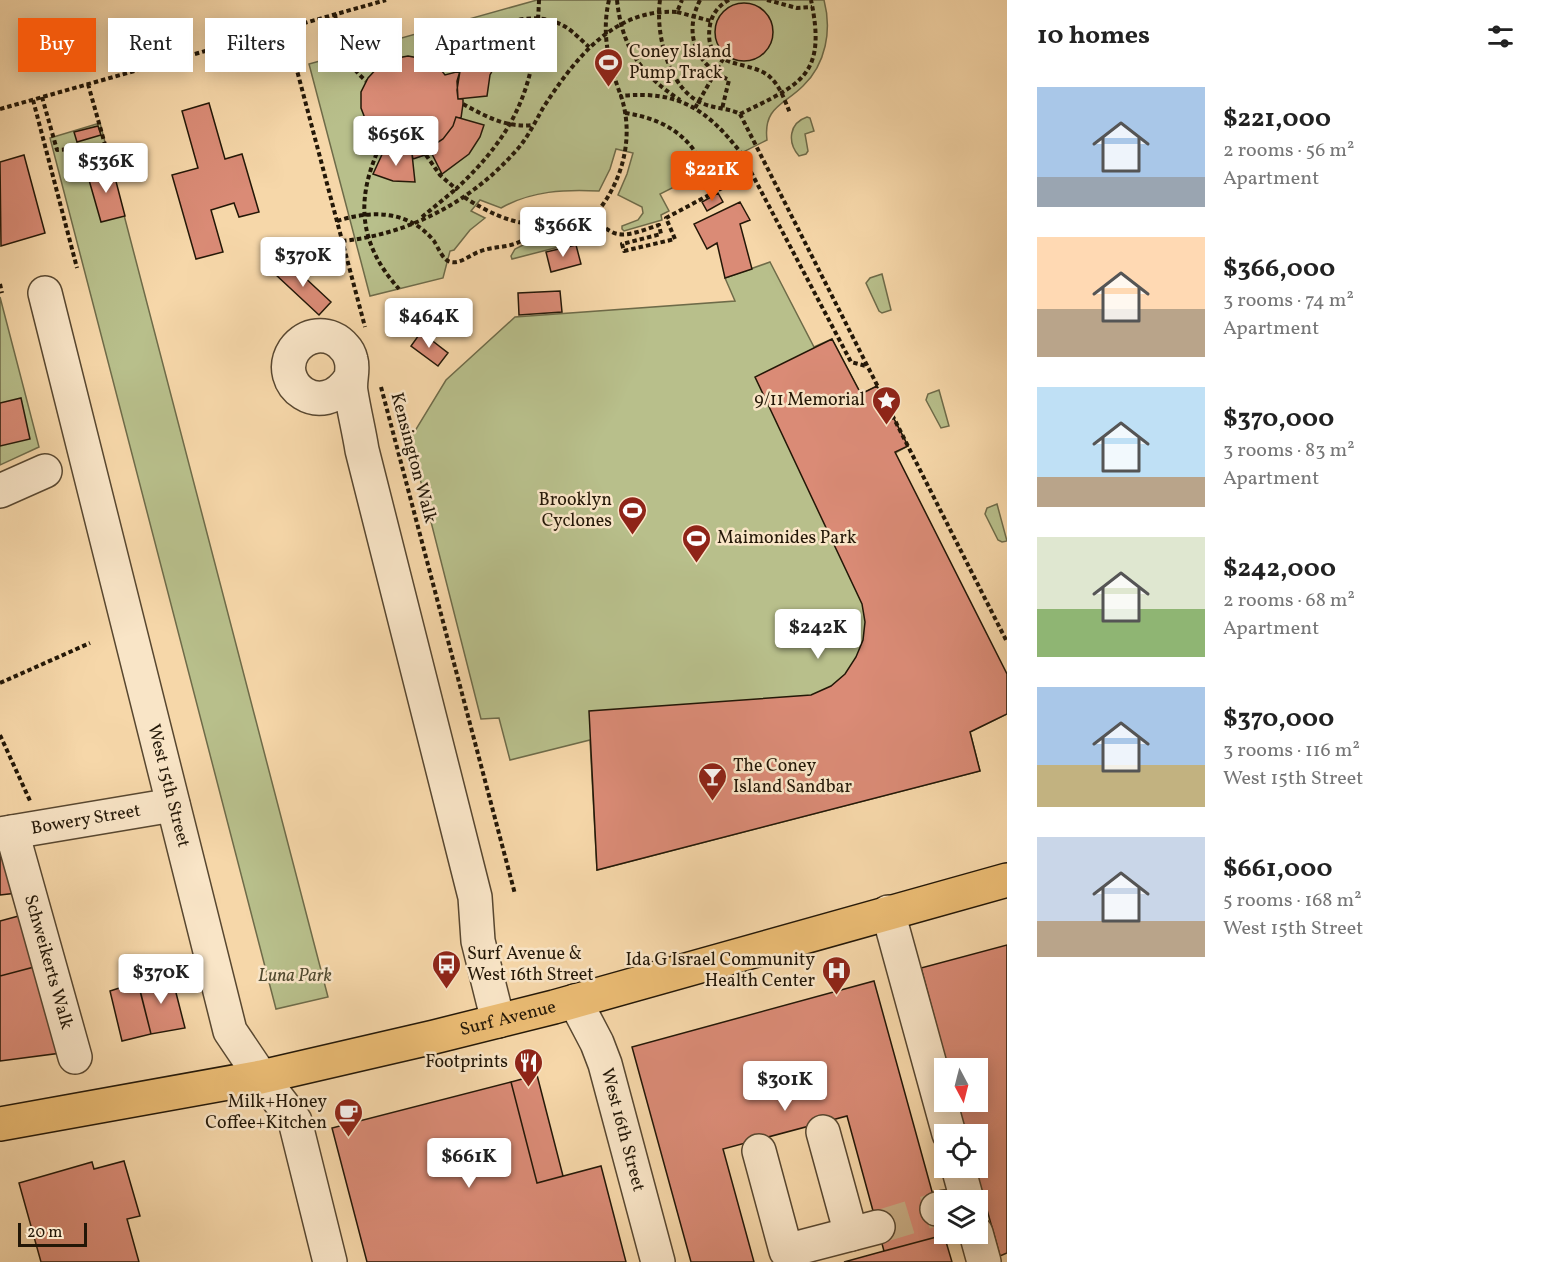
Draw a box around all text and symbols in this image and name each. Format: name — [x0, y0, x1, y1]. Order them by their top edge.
chip: Buy — [18, 18, 96, 72]
chip: Rent — [108, 18, 193, 72]
chip: Filters — [205, 18, 306, 72]
chip: New — [318, 18, 402, 72]
chip: Apartment — [414, 18, 557, 72]
text: 10 homes — [1037, 18, 1150, 54]
icon: filters — [1484, 20, 1517, 53]
place label: Coney Island Pump Track — [629, 40, 732, 86]
sports icon: Coney Island Pump Track — [592, 46, 624, 88]
text: $221,000 — [1223, 101, 1331, 137]
icon: home — [1085, 111, 1157, 183]
pin: $656K — [354, 116, 438, 167]
text: $656K — [367, 121, 425, 149]
text: 2 rooms · 56 m² — [1223, 137, 1354, 165]
pin: $536K — [64, 143, 148, 194]
text: $536K — [78, 148, 134, 176]
pin: $221K — [670, 151, 754, 202]
text: $221K — [685, 156, 739, 184]
text: Apartment — [1223, 165, 1319, 193]
pin: $366K — [521, 207, 605, 258]
text: $366K — [534, 212, 592, 240]
pin: $370K — [261, 237, 345, 288]
text: $370K — [274, 242, 332, 270]
text: $366,000 — [1223, 251, 1335, 287]
icon: home — [1085, 261, 1157, 333]
text: 3 rooms · 74 m² — [1223, 287, 1354, 315]
pin: $464K — [387, 298, 471, 349]
text: $464K — [399, 303, 459, 331]
text: Apartment — [1223, 315, 1319, 343]
place icon: 9/11 Memorial — [870, 384, 902, 426]
place label: 9/11 Memorial — [754, 388, 865, 413]
street label: Kensington Walk — [384, 390, 443, 526]
text: $370,000 — [1223, 401, 1334, 437]
icon: home — [1085, 411, 1157, 483]
text: 3 rooms · 83 m² — [1223, 437, 1355, 465]
text: Apartment — [1223, 465, 1319, 493]
place label: Brooklyn Cyclones — [539, 488, 612, 534]
sports icon: Brooklyn Cyclones — [617, 494, 649, 536]
sports icon: Maimonides Park — [680, 522, 712, 564]
place label: Maimonides Park — [717, 526, 857, 551]
text: $242,000 — [1223, 551, 1336, 587]
icon: home — [1085, 561, 1157, 633]
text: 2 rooms · 68 m² — [1223, 587, 1355, 615]
pin: $242K — [776, 609, 860, 660]
text: $242K — [789, 614, 847, 642]
text: Apartment — [1223, 615, 1319, 643]
text: $370,000 — [1223, 701, 1334, 737]
icon: home — [1085, 711, 1157, 783]
street label: West 15th Street — [141, 721, 196, 850]
text: 3 rooms · 116 m² — [1223, 737, 1360, 765]
place label: The Coney Island Sandbar — [733, 754, 853, 800]
bar icon: The Coney Island Sandbar — [696, 760, 728, 802]
text: West 15th Street — [1223, 765, 1363, 793]
street label: Bowery Street — [29, 798, 142, 841]
text: $661,000 — [1223, 851, 1333, 887]
icon: home — [1085, 861, 1157, 933]
text: 5 rooms · 168 m² — [1223, 887, 1362, 915]
street label: Schweikerts Walk — [18, 892, 79, 1032]
text: West 15th Street — [1223, 915, 1363, 943]
place label: Surf Avenue & West 16th Street — [467, 942, 594, 988]
bus stop icon: Surf Avenue & West 16th Street — [430, 948, 462, 990]
place label: Ida G Israel Community Health Center — [625, 948, 815, 994]
pin: $370K — [119, 954, 203, 1005]
hospital icon: Ida G Israel Community Health Center — [820, 954, 852, 996]
text: $370K — [132, 959, 190, 987]
park label: Luna Park — [258, 964, 332, 989]
street label: Surf Avenue — [457, 994, 559, 1043]
restaurant icon: Footprints — [513, 1046, 545, 1088]
place label: Footprints — [425, 1050, 508, 1075]
north arrow — [934, 1058, 988, 1112]
map controls — [934, 1058, 988, 1244]
pin: $301K — [743, 1061, 827, 1112]
street label: West 16th Street — [594, 1065, 651, 1194]
text: $301K — [757, 1066, 813, 1094]
place label: Milk+Honey Coffee+Kitchen — [205, 1090, 327, 1136]
cafe icon: Milk+Honey Coffee+Kitchen — [332, 1096, 364, 1138]
button: locate — [934, 1124, 988, 1178]
pin: $661K — [427, 1138, 511, 1189]
text: $661K — [441, 1143, 497, 1171]
button: layers — [934, 1190, 988, 1244]
scale bar — [18, 1220, 87, 1248]
text: 20 m — [27, 1222, 62, 1244]

